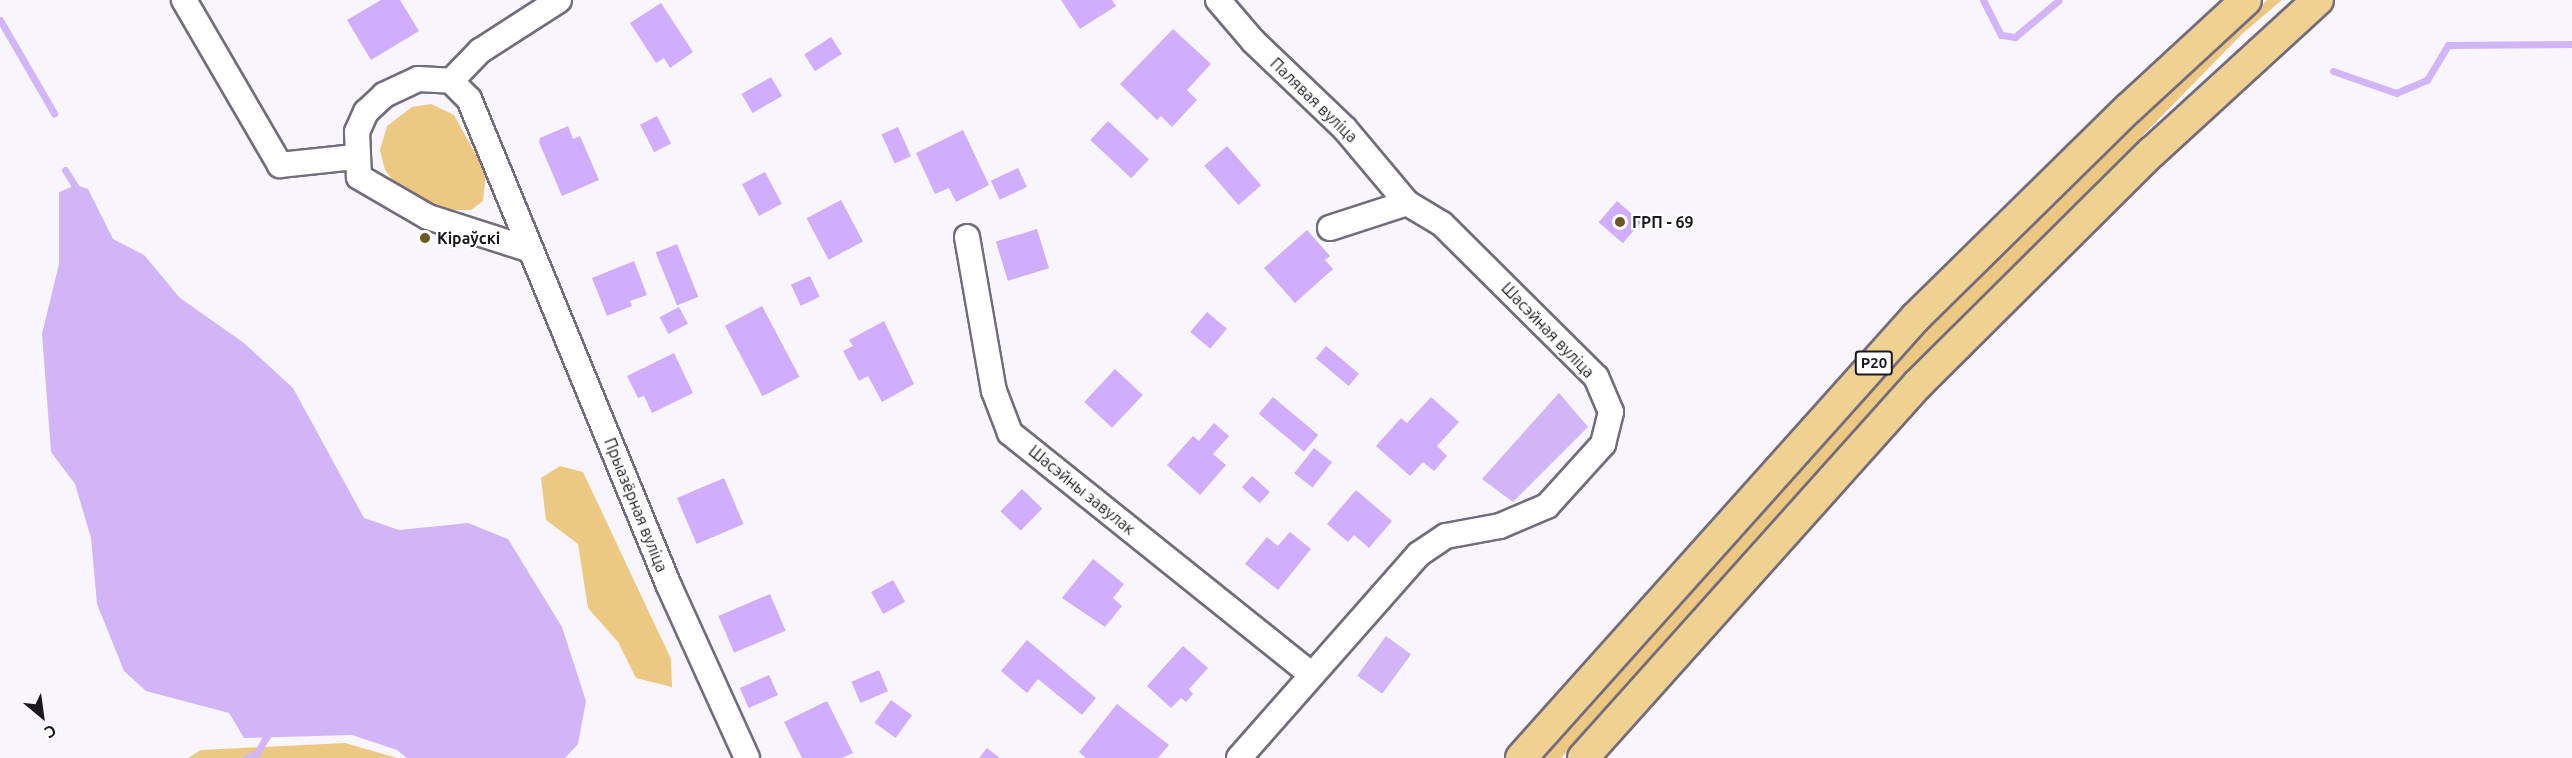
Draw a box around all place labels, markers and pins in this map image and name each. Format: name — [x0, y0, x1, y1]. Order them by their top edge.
place label: ГРП - 69 — [1632, 212, 1694, 232]
marker: ГРП - 69 — [1613, 215, 1627, 229]
place label: Кіраўскі — [437, 228, 500, 248]
marker: Кіраўскі — [418, 231, 432, 245]

